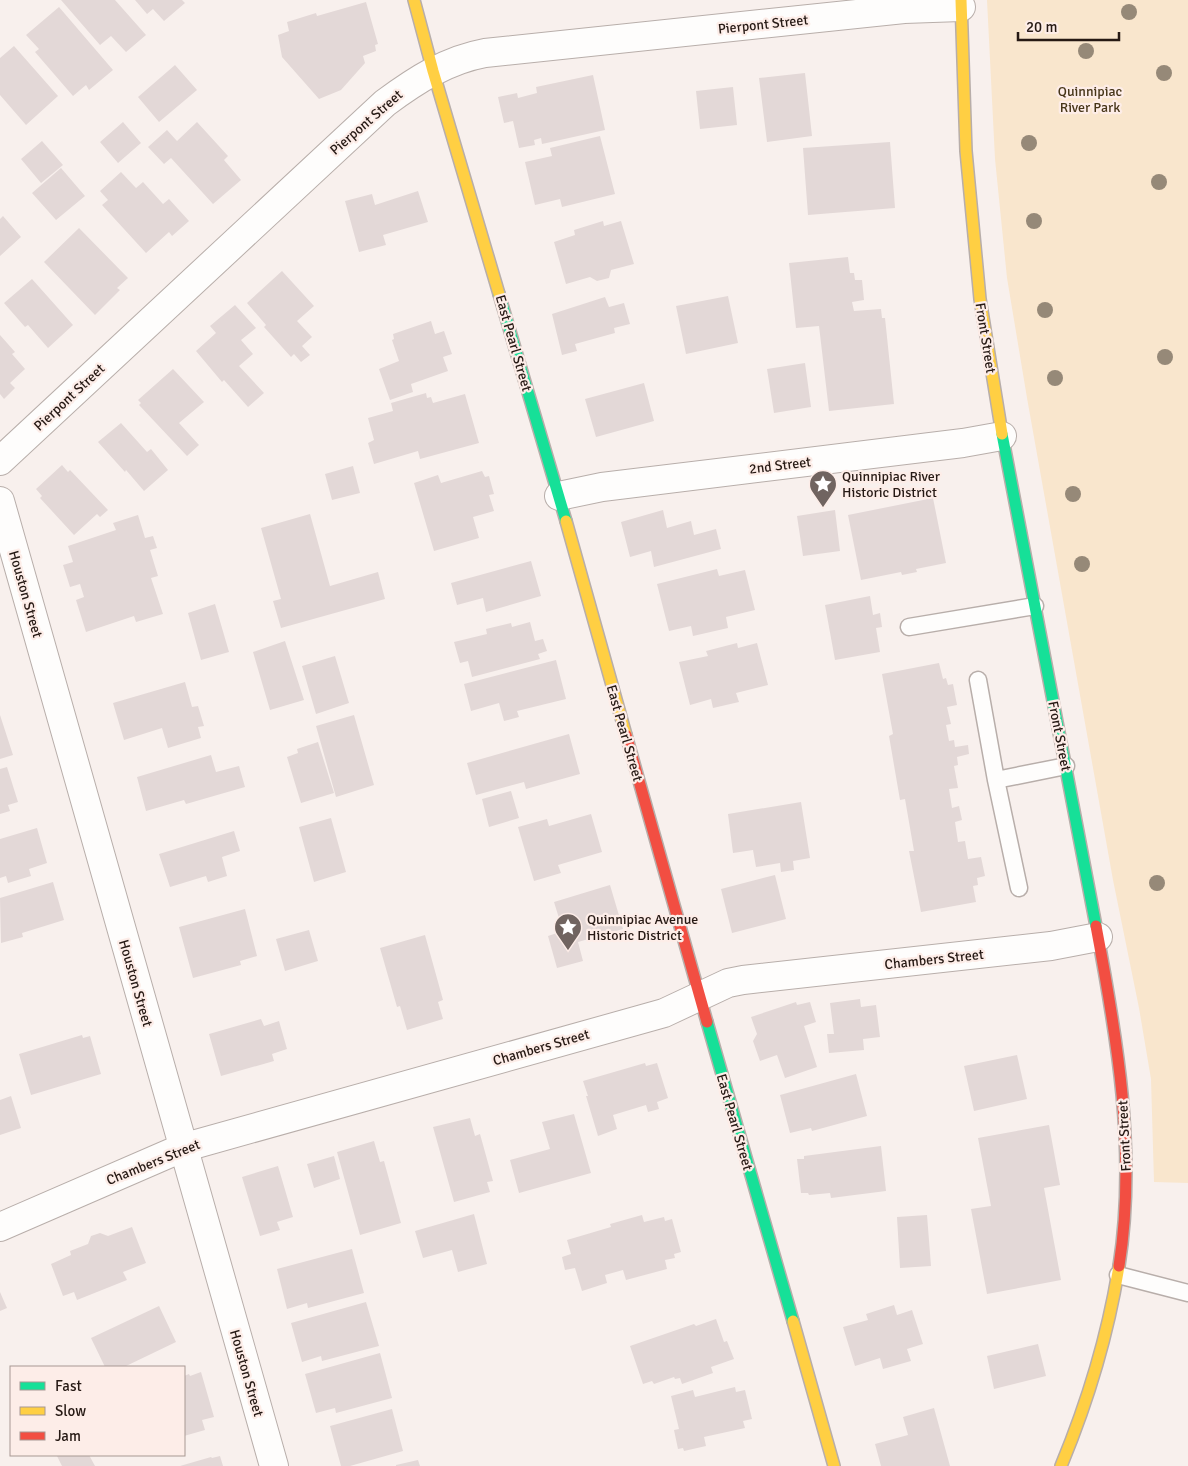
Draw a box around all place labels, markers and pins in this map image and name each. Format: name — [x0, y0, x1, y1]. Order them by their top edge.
place label: Quinnipiac River Historic District — [842, 468, 941, 501]
place icon: Quinnipiac River Historic District — [808, 469, 838, 508]
place label: Quinnipiac Avenue Historic District — [587, 911, 698, 944]
place icon: Quinnipiac Avenue Historic District — [553, 912, 583, 951]

